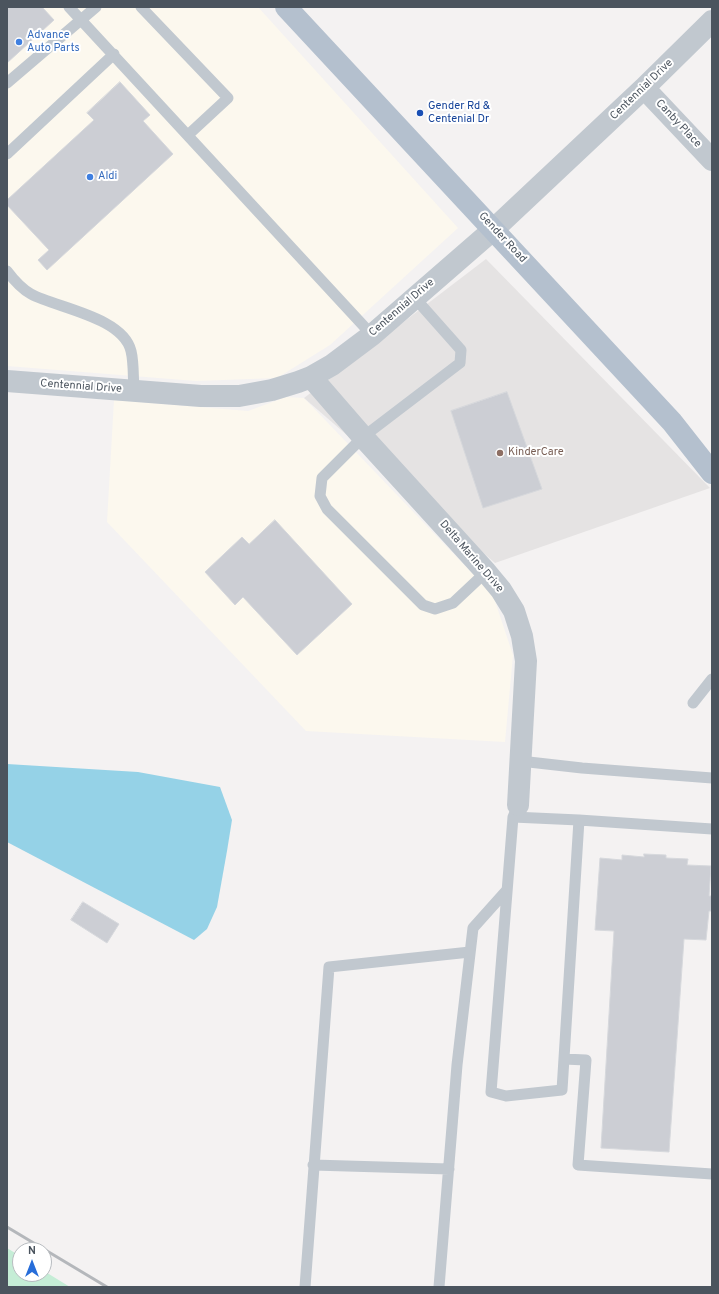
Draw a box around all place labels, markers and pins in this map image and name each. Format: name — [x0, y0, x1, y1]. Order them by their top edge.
place label: Advance Auto Parts — [27, 29, 80, 55]
marker: Advance Auto Parts — [14, 37, 24, 47]
place label: Gender Rd & Centenial Dr — [428, 100, 490, 126]
marker: Gender Rd & Centenial Dr — [415, 108, 425, 118]
place label: Aldi — [98, 170, 117, 184]
marker: Aldi — [85, 172, 95, 182]
place label: KinderCare — [508, 446, 564, 460]
marker: KinderCare — [495, 448, 505, 458]

